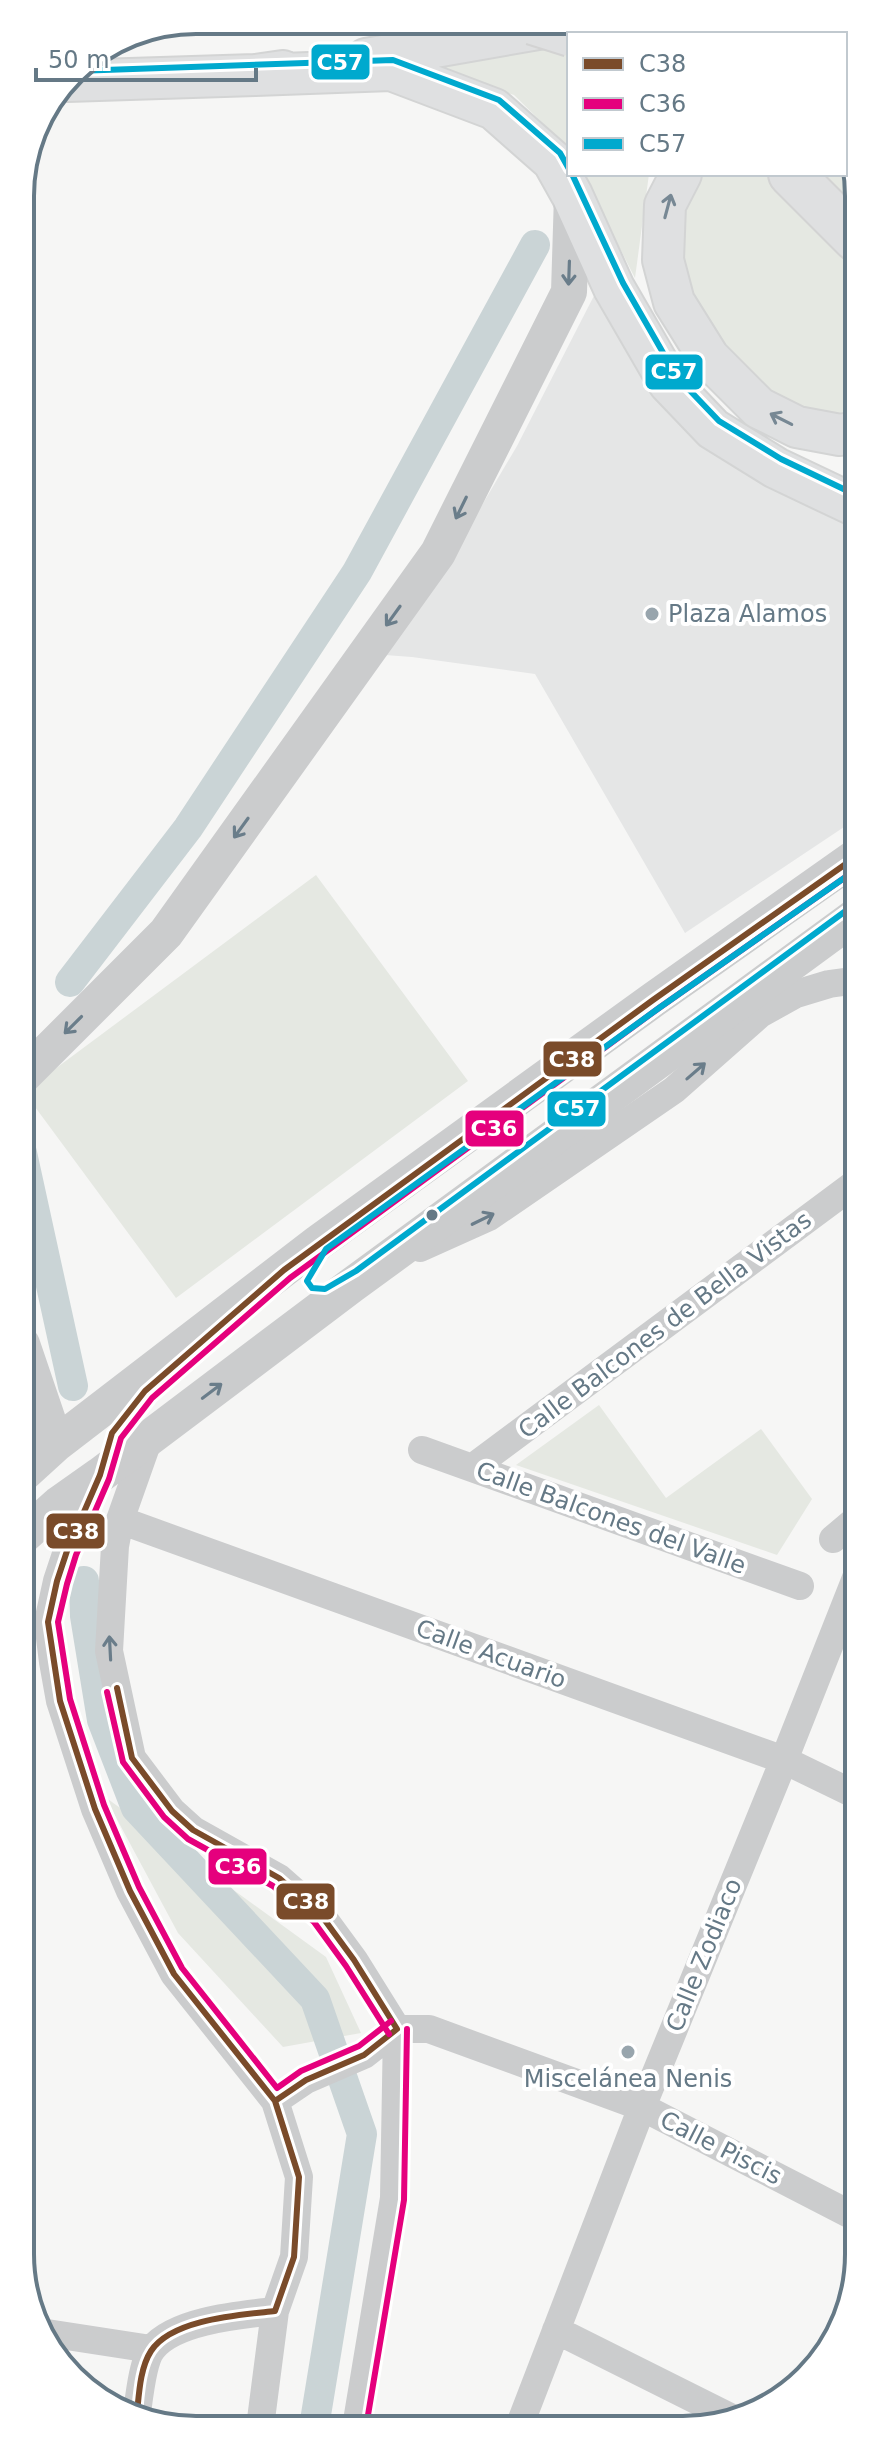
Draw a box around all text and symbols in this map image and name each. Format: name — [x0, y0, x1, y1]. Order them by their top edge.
scale bar — [36, 32, 256, 82]
legend — [567, 32, 847, 176]
line badge: C57 — [310, 43, 371, 81]
text: 50 m — [48, 46, 110, 74]
text: C57 — [317, 50, 363, 75]
text: C38 — [639, 50, 686, 78]
text: C36 — [639, 90, 686, 118]
text: C57 — [639, 130, 686, 158]
one-way arrow — [662, 193, 677, 219]
one-way arrow — [562, 259, 577, 286]
line badge: C57 — [644, 353, 704, 391]
text: C57 — [651, 359, 697, 384]
one-way arrow — [769, 411, 793, 427]
one-way arrow — [453, 496, 468, 520]
place label: Plaza Alamos — [668, 600, 827, 628]
one-way arrow — [385, 605, 401, 627]
marker: Plaza Alamos — [643, 605, 661, 623]
one-way arrow — [233, 816, 249, 838]
one-way arrow — [64, 1015, 83, 1034]
line badge: C38 — [542, 1040, 603, 1078]
text: C38 — [549, 1047, 595, 1072]
one-way arrow — [685, 1062, 705, 1080]
line badge: C57 — [546, 1090, 607, 1128]
text: C57 — [554, 1096, 600, 1121]
line badge: C36 — [464, 1109, 525, 1148]
text: C36 — [471, 1116, 517, 1141]
street label: Calle Balcones de Bella Vistas — [513, 1206, 817, 1444]
unlabelled marker — [424, 1207, 440, 1223]
one-way arrow — [470, 1211, 494, 1227]
one-way arrow — [201, 1383, 222, 1400]
street label: Calle Balcones del Valle — [472, 1456, 750, 1580]
line badge: C38 — [45, 1512, 106, 1550]
text: C38 — [53, 1519, 99, 1544]
street label: Calle Acuario — [412, 1614, 570, 1694]
one-way arrow — [103, 1636, 118, 1662]
line badge: C36 — [207, 1847, 268, 1886]
text: C36 — [215, 1854, 261, 1879]
street label: Calle Zodiaco — [661, 1874, 747, 2036]
line badge: C38 — [275, 1882, 336, 1921]
text: C38 — [283, 1889, 329, 1914]
marker: Miscelánea Nenis — [619, 2043, 637, 2061]
place label: Miscelánea Nenis — [524, 2065, 732, 2093]
street label: Calle Piscis — [656, 2105, 786, 2191]

